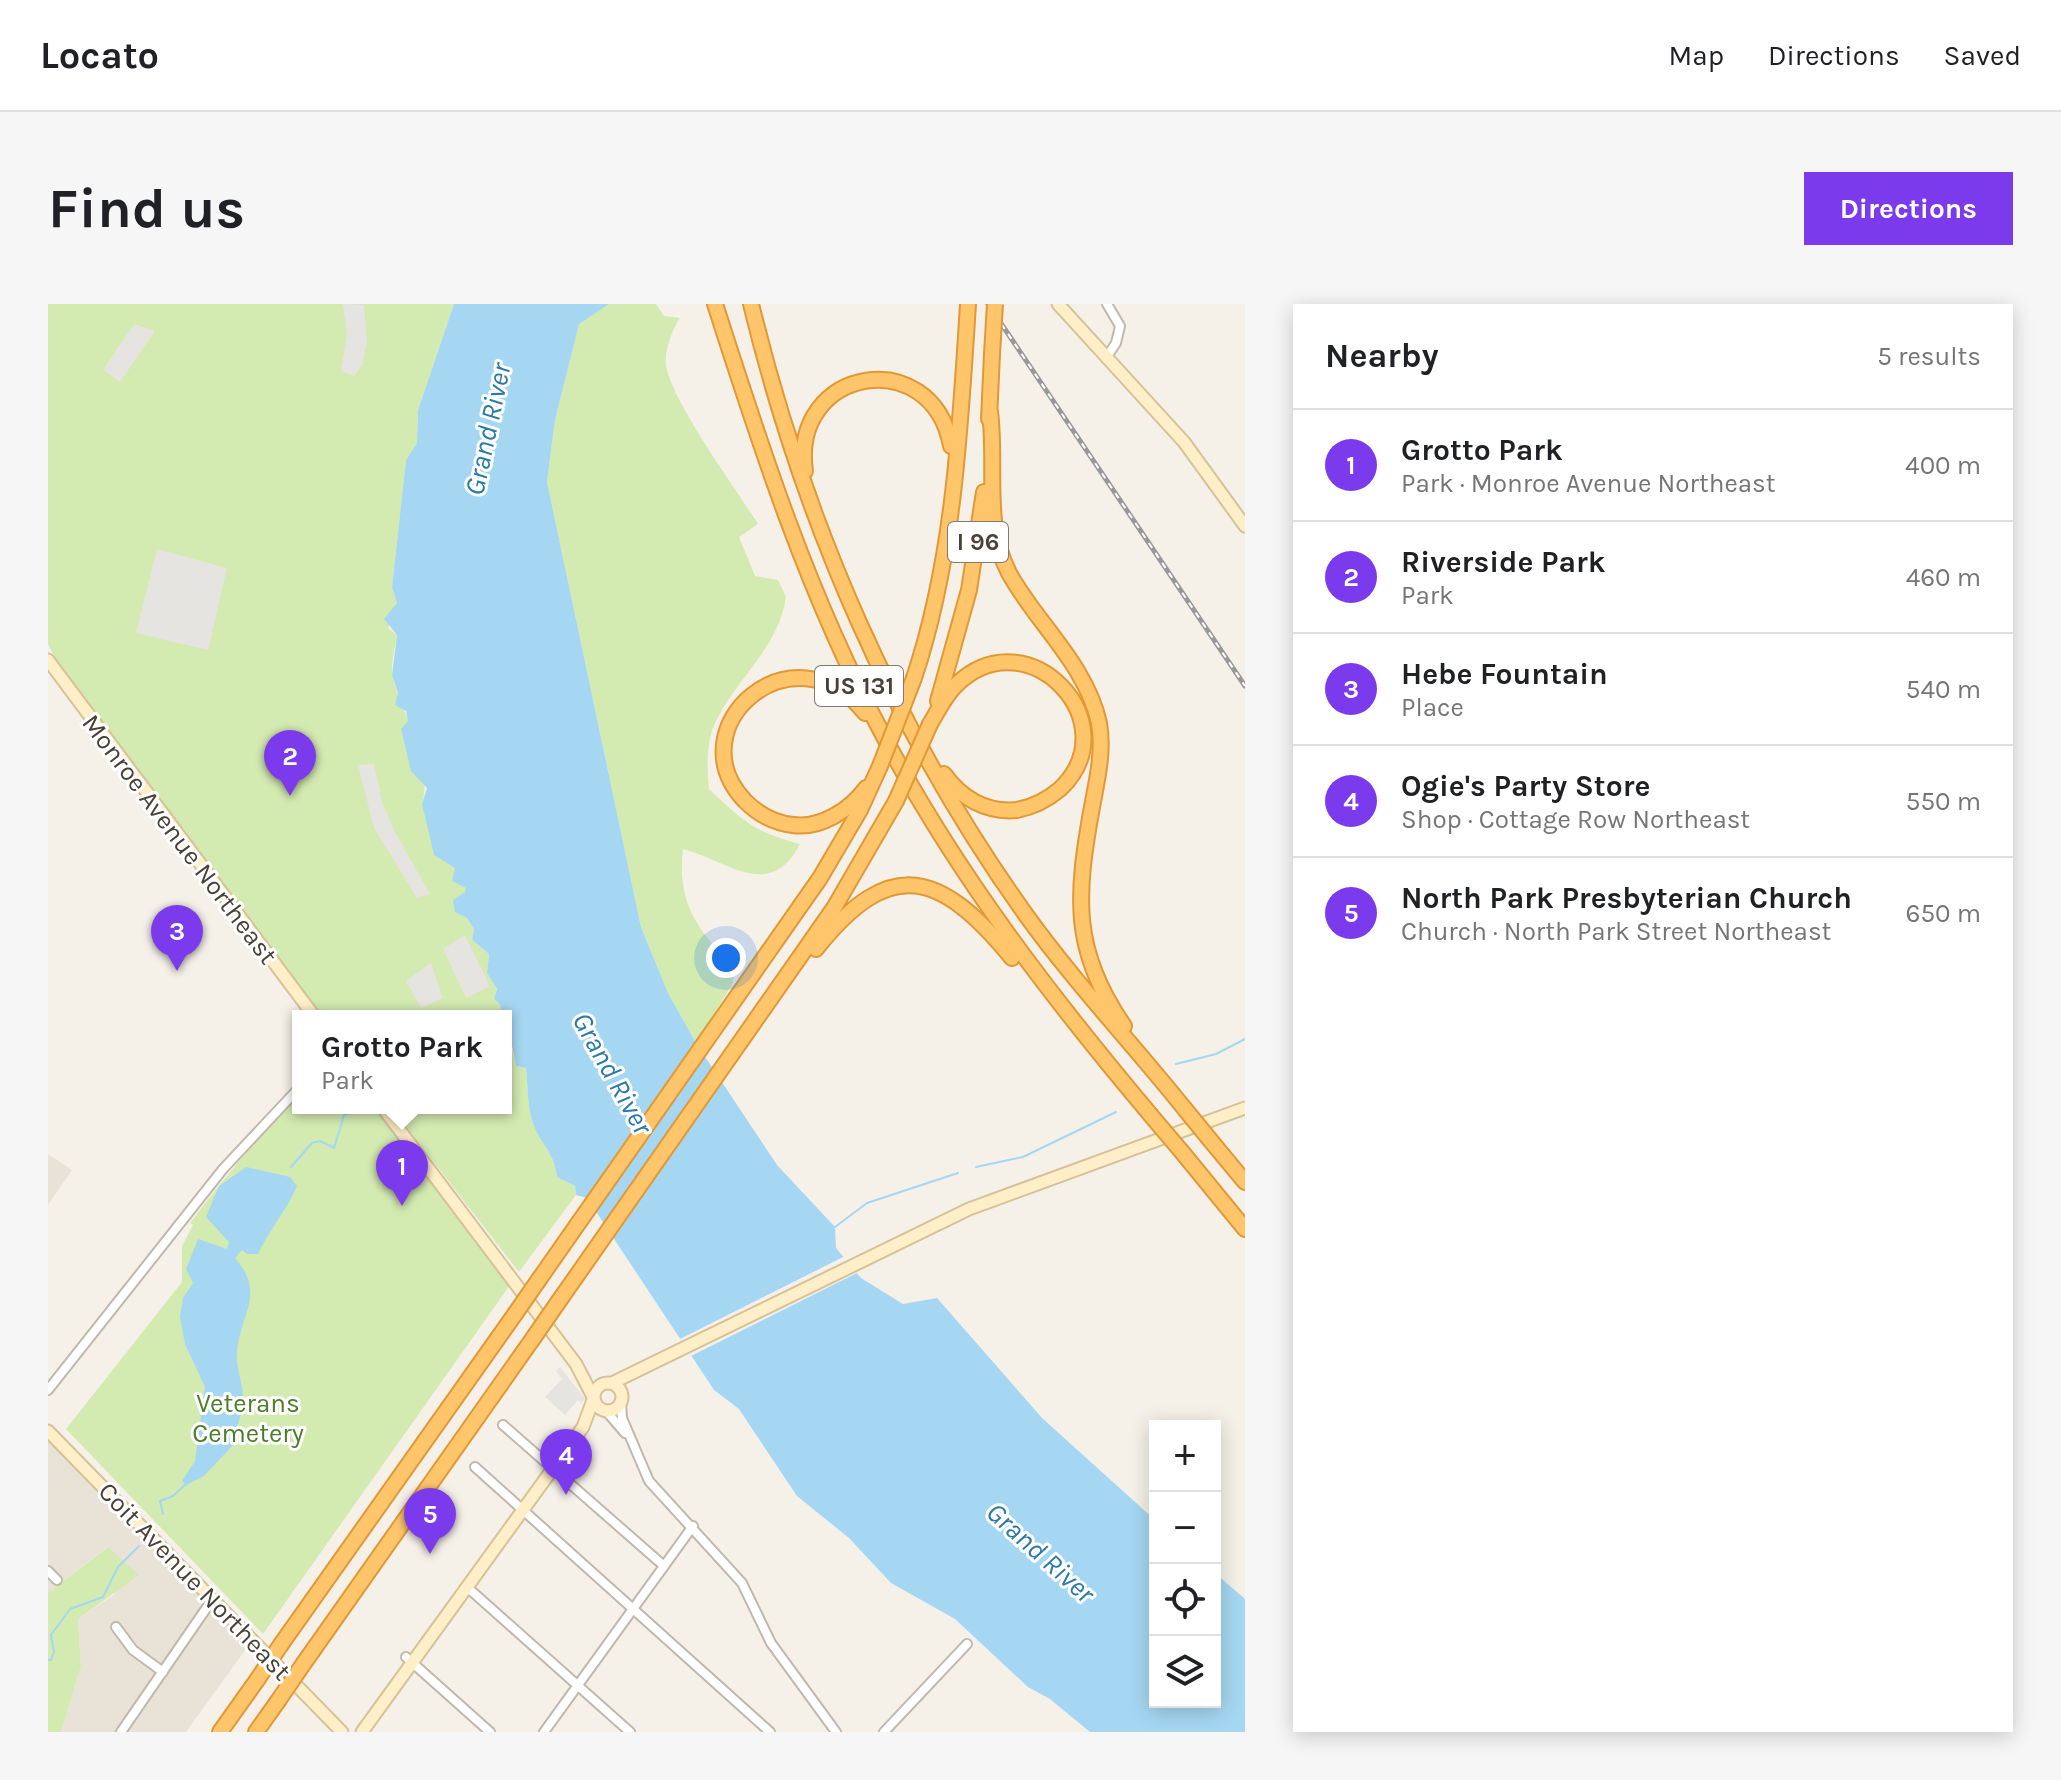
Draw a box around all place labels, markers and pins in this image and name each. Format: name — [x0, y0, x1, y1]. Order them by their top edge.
pin: 2 — [264, 730, 316, 796]
pin: 3 — [151, 905, 203, 971]
pin: 1 — [376, 1140, 428, 1206]
pin: 4 — [540, 1429, 592, 1495]
pin: 5 — [404, 1488, 456, 1554]

